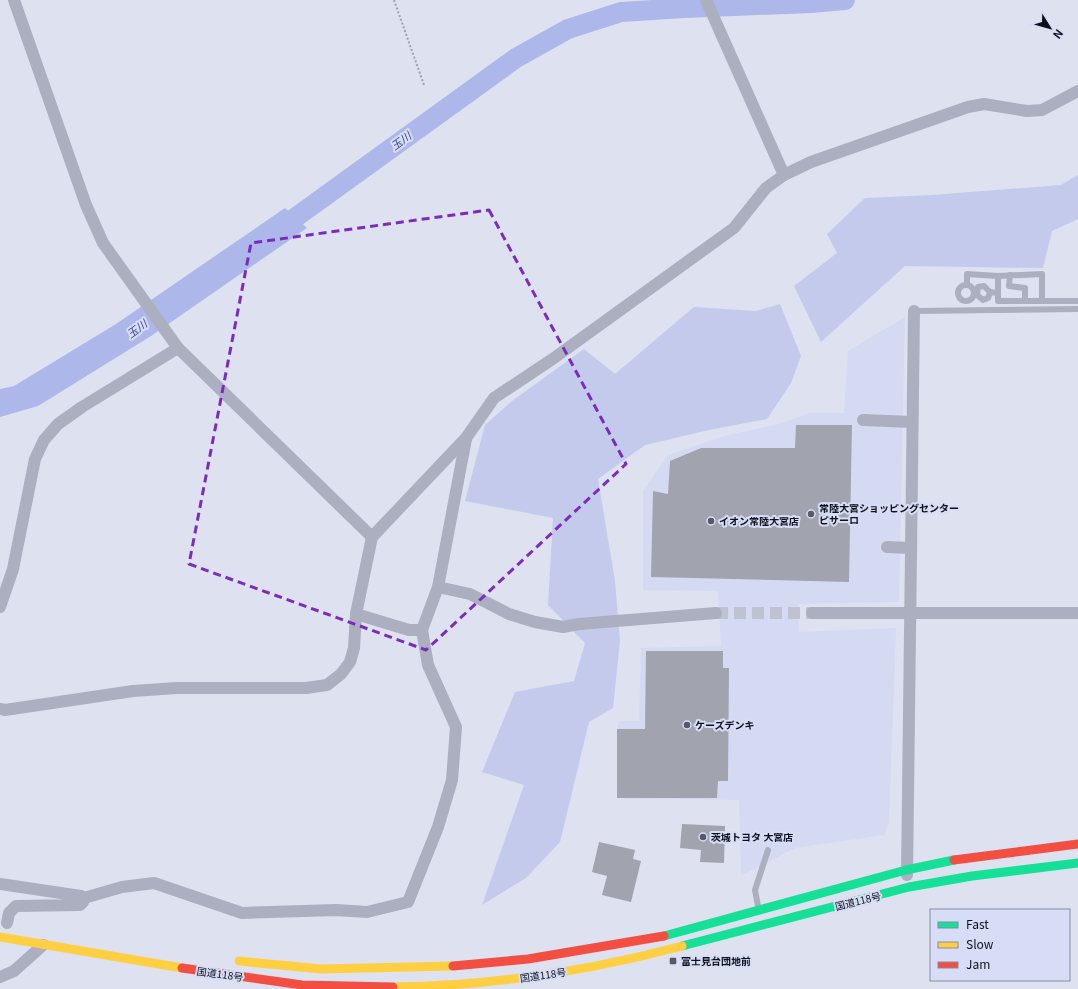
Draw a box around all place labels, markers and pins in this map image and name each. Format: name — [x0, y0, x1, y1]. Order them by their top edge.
place label: 常陸大宮ショッピングセンター ピサーロ — [819, 500, 959, 527]
marker: 常陸大宮ショッピングセンター ピサーロ — [806, 509, 816, 519]
place label: イオン常陸大宮店 — [719, 513, 799, 528]
marker: イオン常陸大宮店 — [706, 516, 716, 526]
place label: ケーズデンキ — [695, 717, 755, 732]
marker: ケーズデンキ — [682, 720, 692, 730]
place label: 茨城トヨタ 大宮店 — [711, 829, 793, 844]
marker: 茨城トヨタ 大宮店 — [698, 832, 708, 842]
place label: 富士見台団地前 — [681, 953, 751, 968]
marker: 富士見台団地前 — [668, 956, 678, 966]

